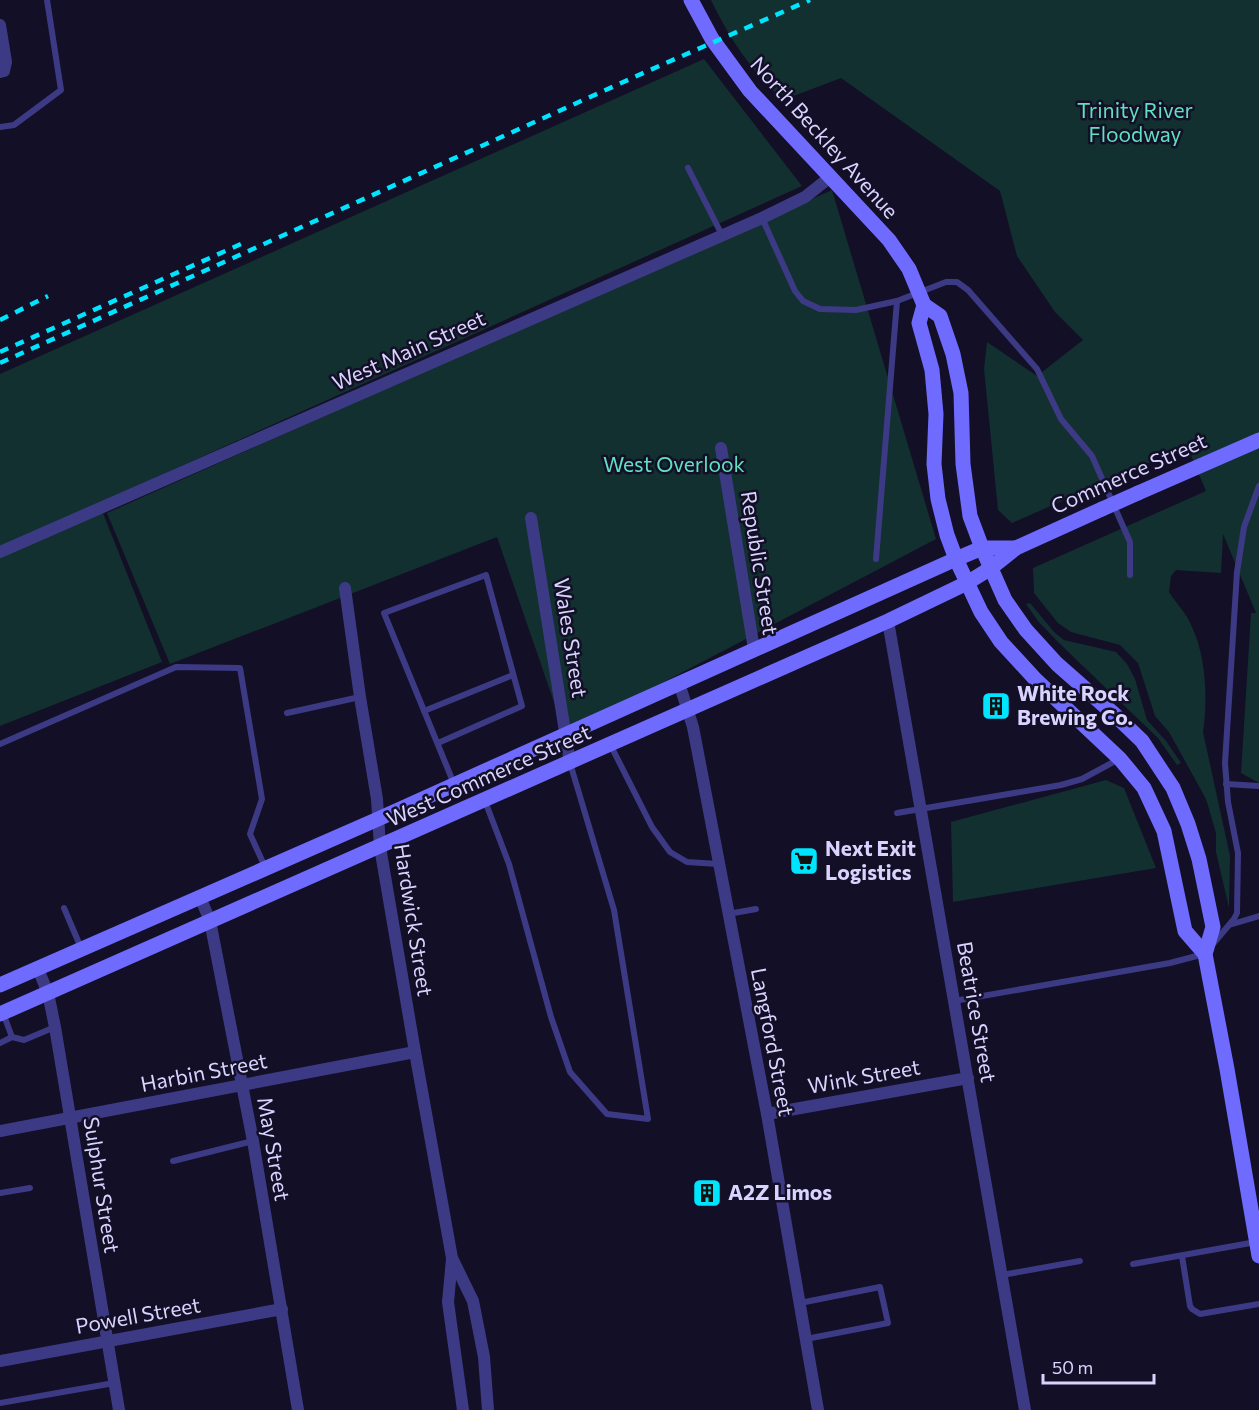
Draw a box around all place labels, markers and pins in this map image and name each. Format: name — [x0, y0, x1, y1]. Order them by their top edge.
place label: White Rock Brewing Co. — [1017, 680, 1133, 729]
building icon: White Rock Brewing Co. — [980, 690, 1012, 722]
place label: Next Exit Logistics — [825, 835, 916, 884]
supermarket icon: Next Exit Logistics — [788, 845, 820, 877]
building icon: A2Z Limos — [691, 1177, 723, 1209]
place label: A2Z Limos — [728, 1179, 832, 1204]

